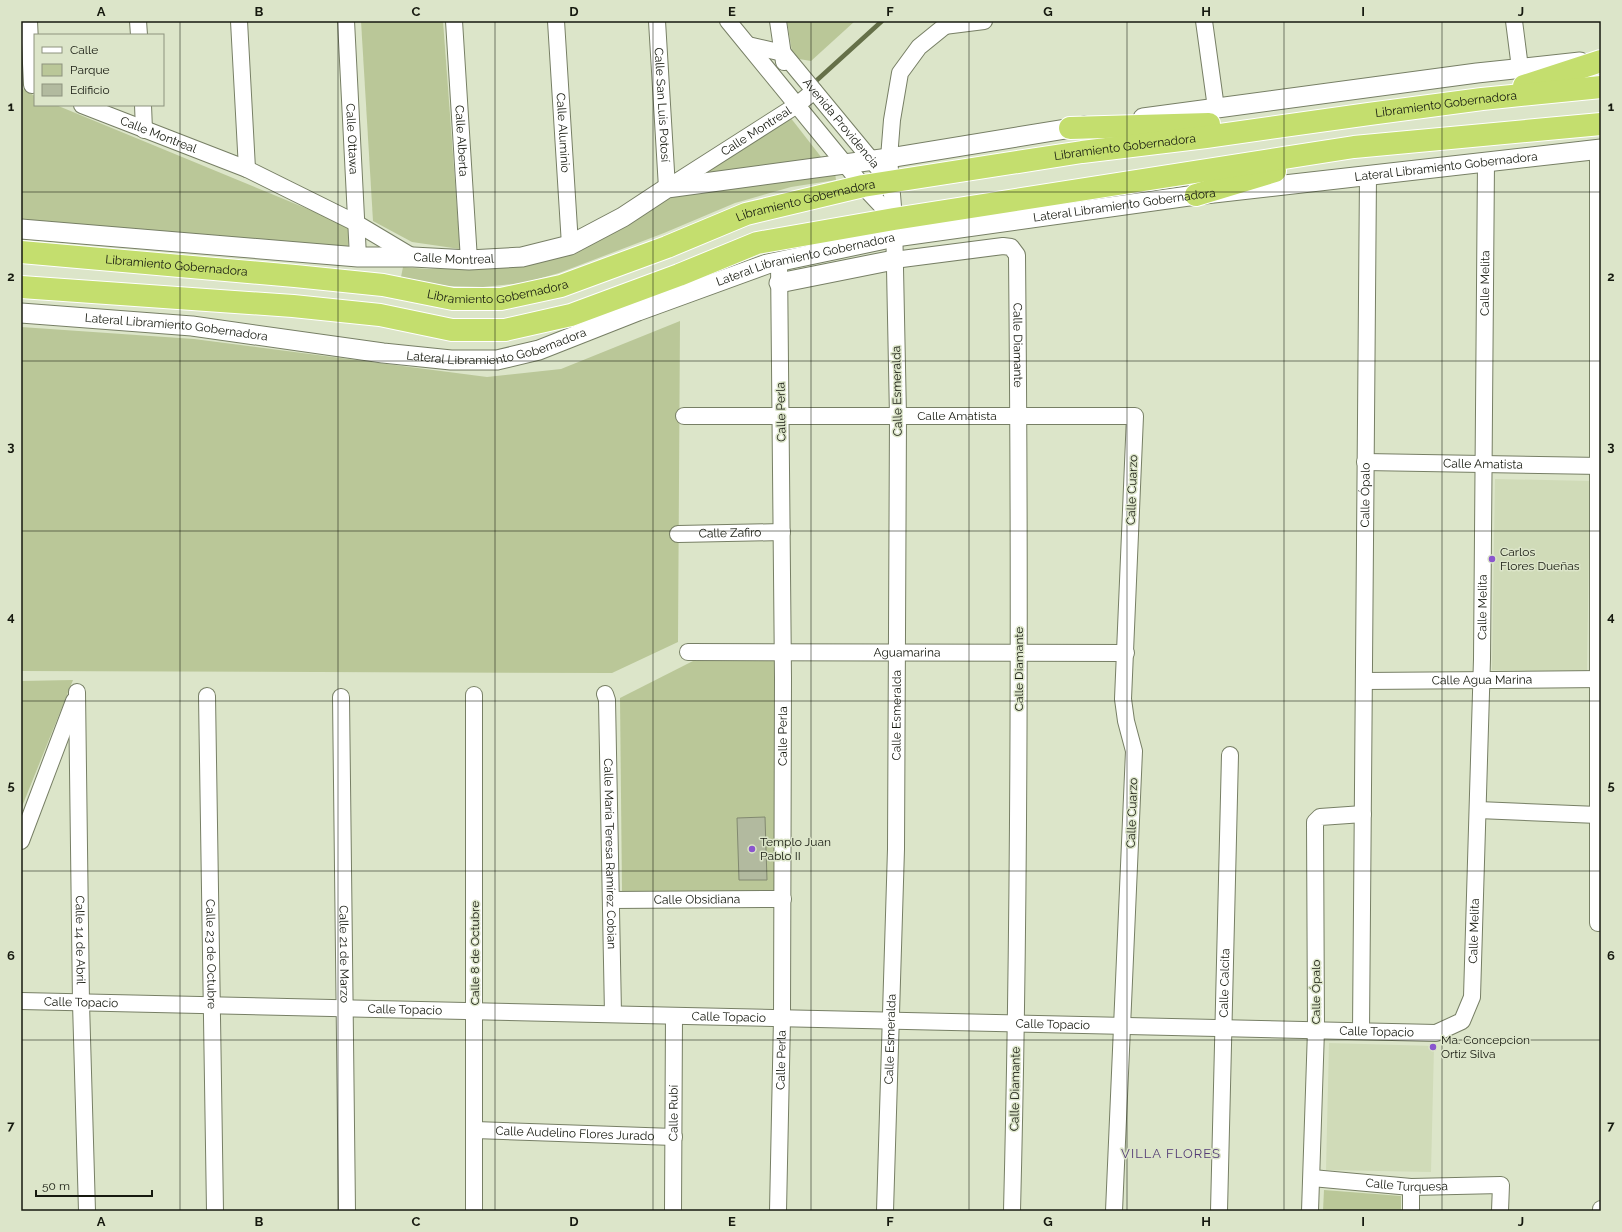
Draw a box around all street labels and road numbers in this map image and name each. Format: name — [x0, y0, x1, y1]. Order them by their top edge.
street label: Calle San Luis Potosí — [652, 47, 672, 163]
street label: Avenida Providencia — [800, 75, 882, 171]
street label: Libramiento Gobernadora — [1374, 89, 1518, 120]
street label: Calle Aluminio — [554, 92, 572, 173]
street label: Calle Ottawa — [343, 103, 361, 175]
street label: Calle Montreal — [718, 103, 795, 159]
street label: Calle Alberta — [452, 105, 471, 177]
street label: Calle Montreal — [118, 114, 199, 156]
street label: Libramiento Gobernadora — [1053, 131, 1197, 163]
street label: Lateral Libramiento Gobernadora — [1354, 149, 1538, 184]
street label: Libramiento Gobernadora — [734, 177, 876, 224]
street label: Lateral Libramiento Gobernadora — [1032, 186, 1216, 225]
street label: Lateral Libramiento Gobernadora — [714, 230, 896, 289]
street label: Calle Montreal — [413, 250, 495, 267]
street label: Calle Melita — [1478, 250, 1492, 316]
street label: Libramiento Gobernadora — [105, 252, 248, 279]
street label: Libramiento Gobernadora — [426, 277, 570, 306]
street label: Calle Diamante — [1010, 303, 1025, 387]
street label: Lateral Libramiento Gobernadora — [84, 311, 269, 344]
street label: Lateral Libramiento Gobernadora — [406, 325, 588, 367]
street label: Calle Esmeralda — [889, 346, 905, 436]
street label: Calle Perla — [773, 382, 789, 442]
street label: Calle Amatista — [917, 409, 997, 423]
street label: Calle Cuarzo — [1124, 455, 1140, 525]
street label: Calle Amatista — [1443, 456, 1523, 472]
street label: Calle Ópalo — [1358, 463, 1373, 527]
street label: Calle Zafiro — [699, 525, 761, 541]
street label: Calle Melita — [1475, 574, 1490, 640]
street label: Calle Diamante — [1012, 627, 1026, 711]
street label: Aguamarina — [873, 645, 941, 660]
street label: Calle Esmeralda — [889, 670, 904, 761]
street label: Calle Agua Marina — [1432, 673, 1532, 687]
street label: Calle Perla — [776, 706, 790, 766]
street label: Calle María Teresa Ramírez Cobian — [601, 758, 619, 949]
street label: Calle Cuarzo — [1124, 778, 1140, 848]
street label: Calle Obsidiana — [654, 892, 740, 907]
street label: Calle 14 de Abril — [73, 895, 88, 985]
street label: Calle Melita — [1466, 898, 1482, 964]
street label: Calle 23 de Octubre — [203, 899, 219, 1009]
street label: Calle 8 de Octubre — [468, 901, 482, 1005]
street label: Calle 21 de Marzo — [336, 905, 352, 1003]
street label: Calle Calcita — [1217, 948, 1232, 1018]
street label: Calle Ópalo — [1309, 960, 1323, 1024]
street label: Calle Esmeralda — [882, 994, 899, 1085]
street label: Calle Topacio — [44, 995, 118, 1010]
street label: Calle Topacio — [367, 1002, 442, 1018]
street label: Calle Topacio — [691, 1009, 766, 1025]
street label: Calle Topacio — [1015, 1016, 1090, 1032]
street label: Calle Topacio — [1339, 1024, 1414, 1039]
street label: Calle Perla — [774, 1030, 789, 1090]
street label: Calle Diamante — [1007, 1047, 1023, 1131]
street label: Calle Rubí — [666, 1084, 681, 1141]
street label: Calle Audelino Flores Jurado — [495, 1124, 655, 1143]
street label: Calle Turquesa — [1365, 1176, 1448, 1194]

